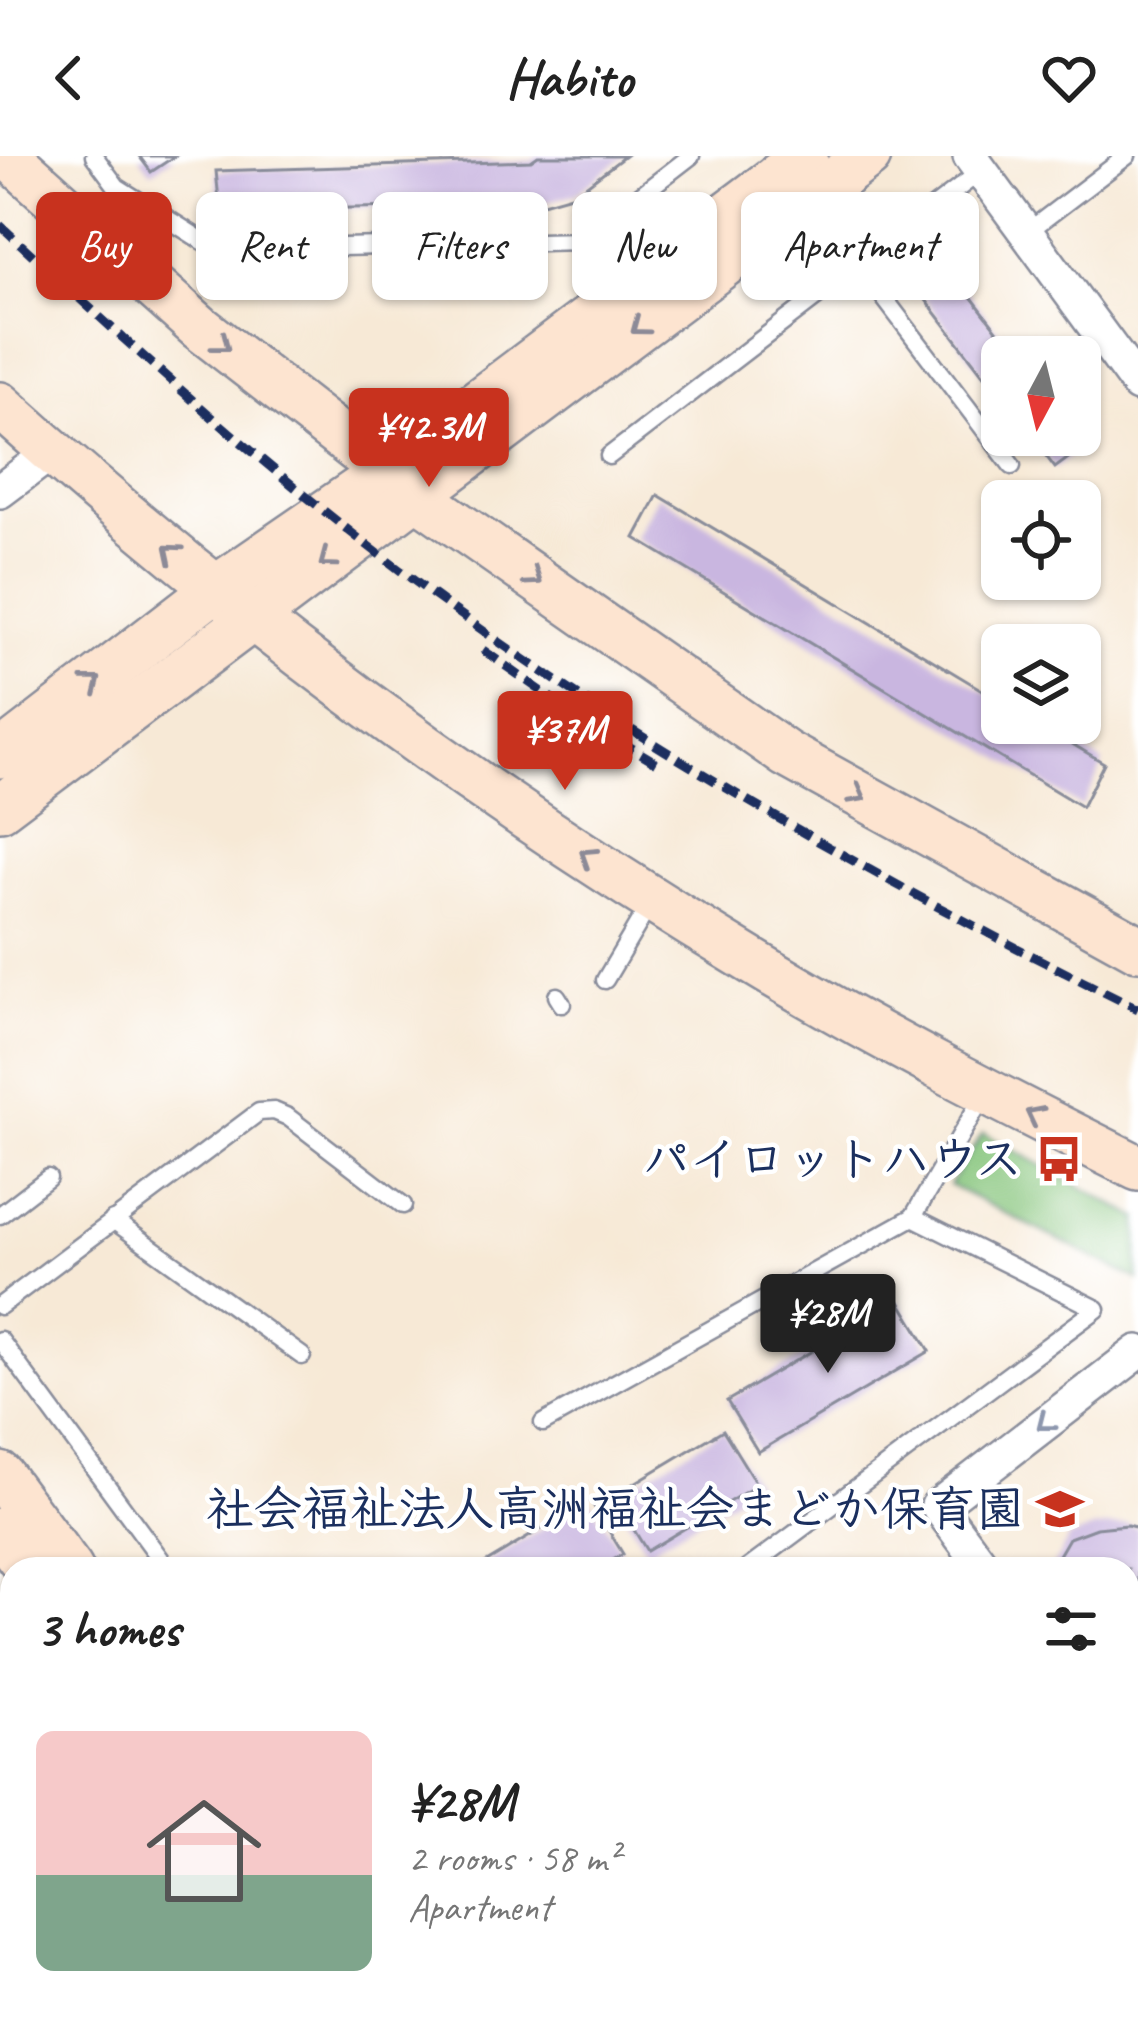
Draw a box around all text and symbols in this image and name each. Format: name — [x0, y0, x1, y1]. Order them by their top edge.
text: Habito — [505, 44, 633, 112]
icon: back — [36, 45, 102, 111]
icon: heart — [1036, 45, 1102, 111]
chip: Buy — [36, 192, 172, 300]
chip: Rent — [196, 192, 348, 300]
chip: Filters — [372, 192, 548, 300]
chip: New — [572, 192, 717, 300]
chip: Apartment — [741, 192, 979, 300]
one-way arrow — [631, 312, 652, 334]
one-way arrow — [209, 330, 231, 352]
north arrow — [981, 336, 1101, 456]
map controls — [981, 336, 1101, 744]
pin: ¥42.3M — [331, 388, 527, 490]
text: ¥42.3M — [376, 402, 482, 451]
button: locate — [981, 480, 1101, 600]
one-way arrow — [163, 545, 185, 567]
one-way arrow — [319, 546, 341, 567]
one-way arrow — [521, 564, 543, 586]
button: layers — [981, 624, 1101, 744]
one-way arrow — [79, 676, 101, 698]
pin: ¥37M — [494, 691, 636, 793]
text: ¥37M — [525, 705, 605, 754]
one-way arrow — [846, 780, 867, 803]
one-way arrow — [579, 848, 601, 870]
one-way arrow — [1024, 1107, 1046, 1130]
place label: パイロットハウス — [642, 1129, 1023, 1189]
bus stop icon: パイロットハウス — [1034, 1134, 1084, 1184]
pin: ¥28M — [757, 1274, 899, 1376]
text: ¥28M — [787, 1288, 869, 1337]
one-way arrow — [1037, 1409, 1059, 1430]
place label: 社会福祉法人高洲福祉会まどか保育園 — [206, 1479, 1024, 1539]
school or university icon: 社会福祉法人高洲福祉会まどか保育園 — [1035, 1484, 1085, 1534]
icon: filters — [1038, 1596, 1104, 1662]
text: 3 homes — [36, 1597, 180, 1661]
text: ¥28M — [408, 1770, 514, 1834]
icon: home — [132, 1779, 276, 1923]
text: 2 rooms · 58 m² — [408, 1834, 619, 1883]
text: Apartment — [408, 1883, 551, 1932]

